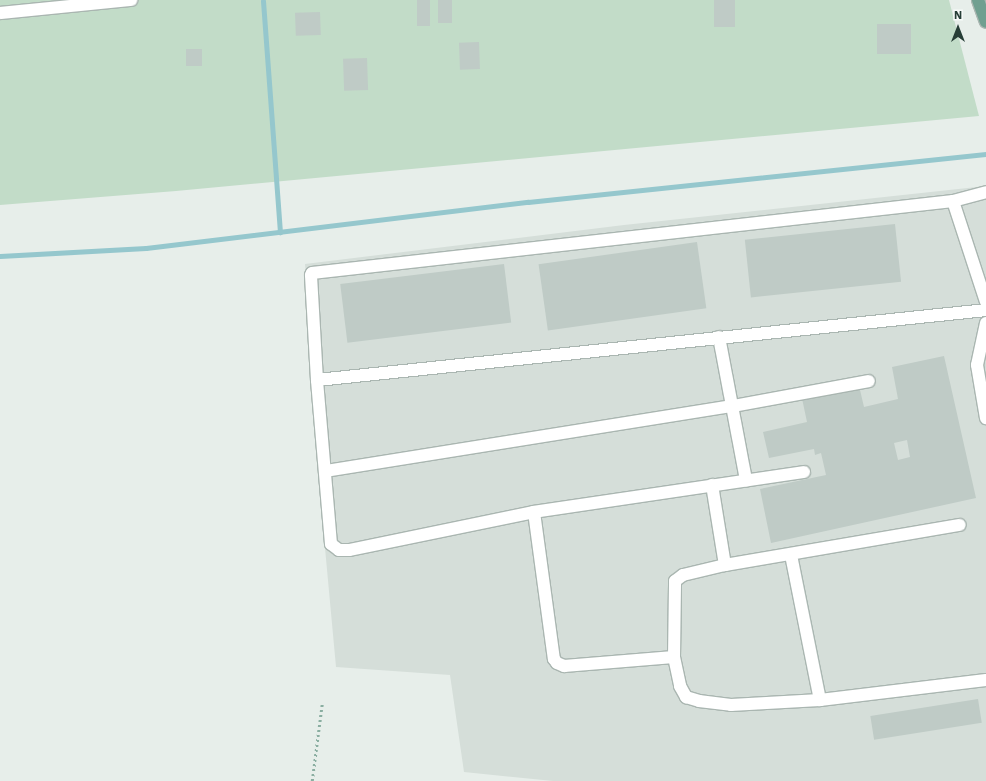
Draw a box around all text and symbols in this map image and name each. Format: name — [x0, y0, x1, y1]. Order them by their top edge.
north arrow — [938, 8, 978, 48]
text: N — [954, 9, 962, 22]

